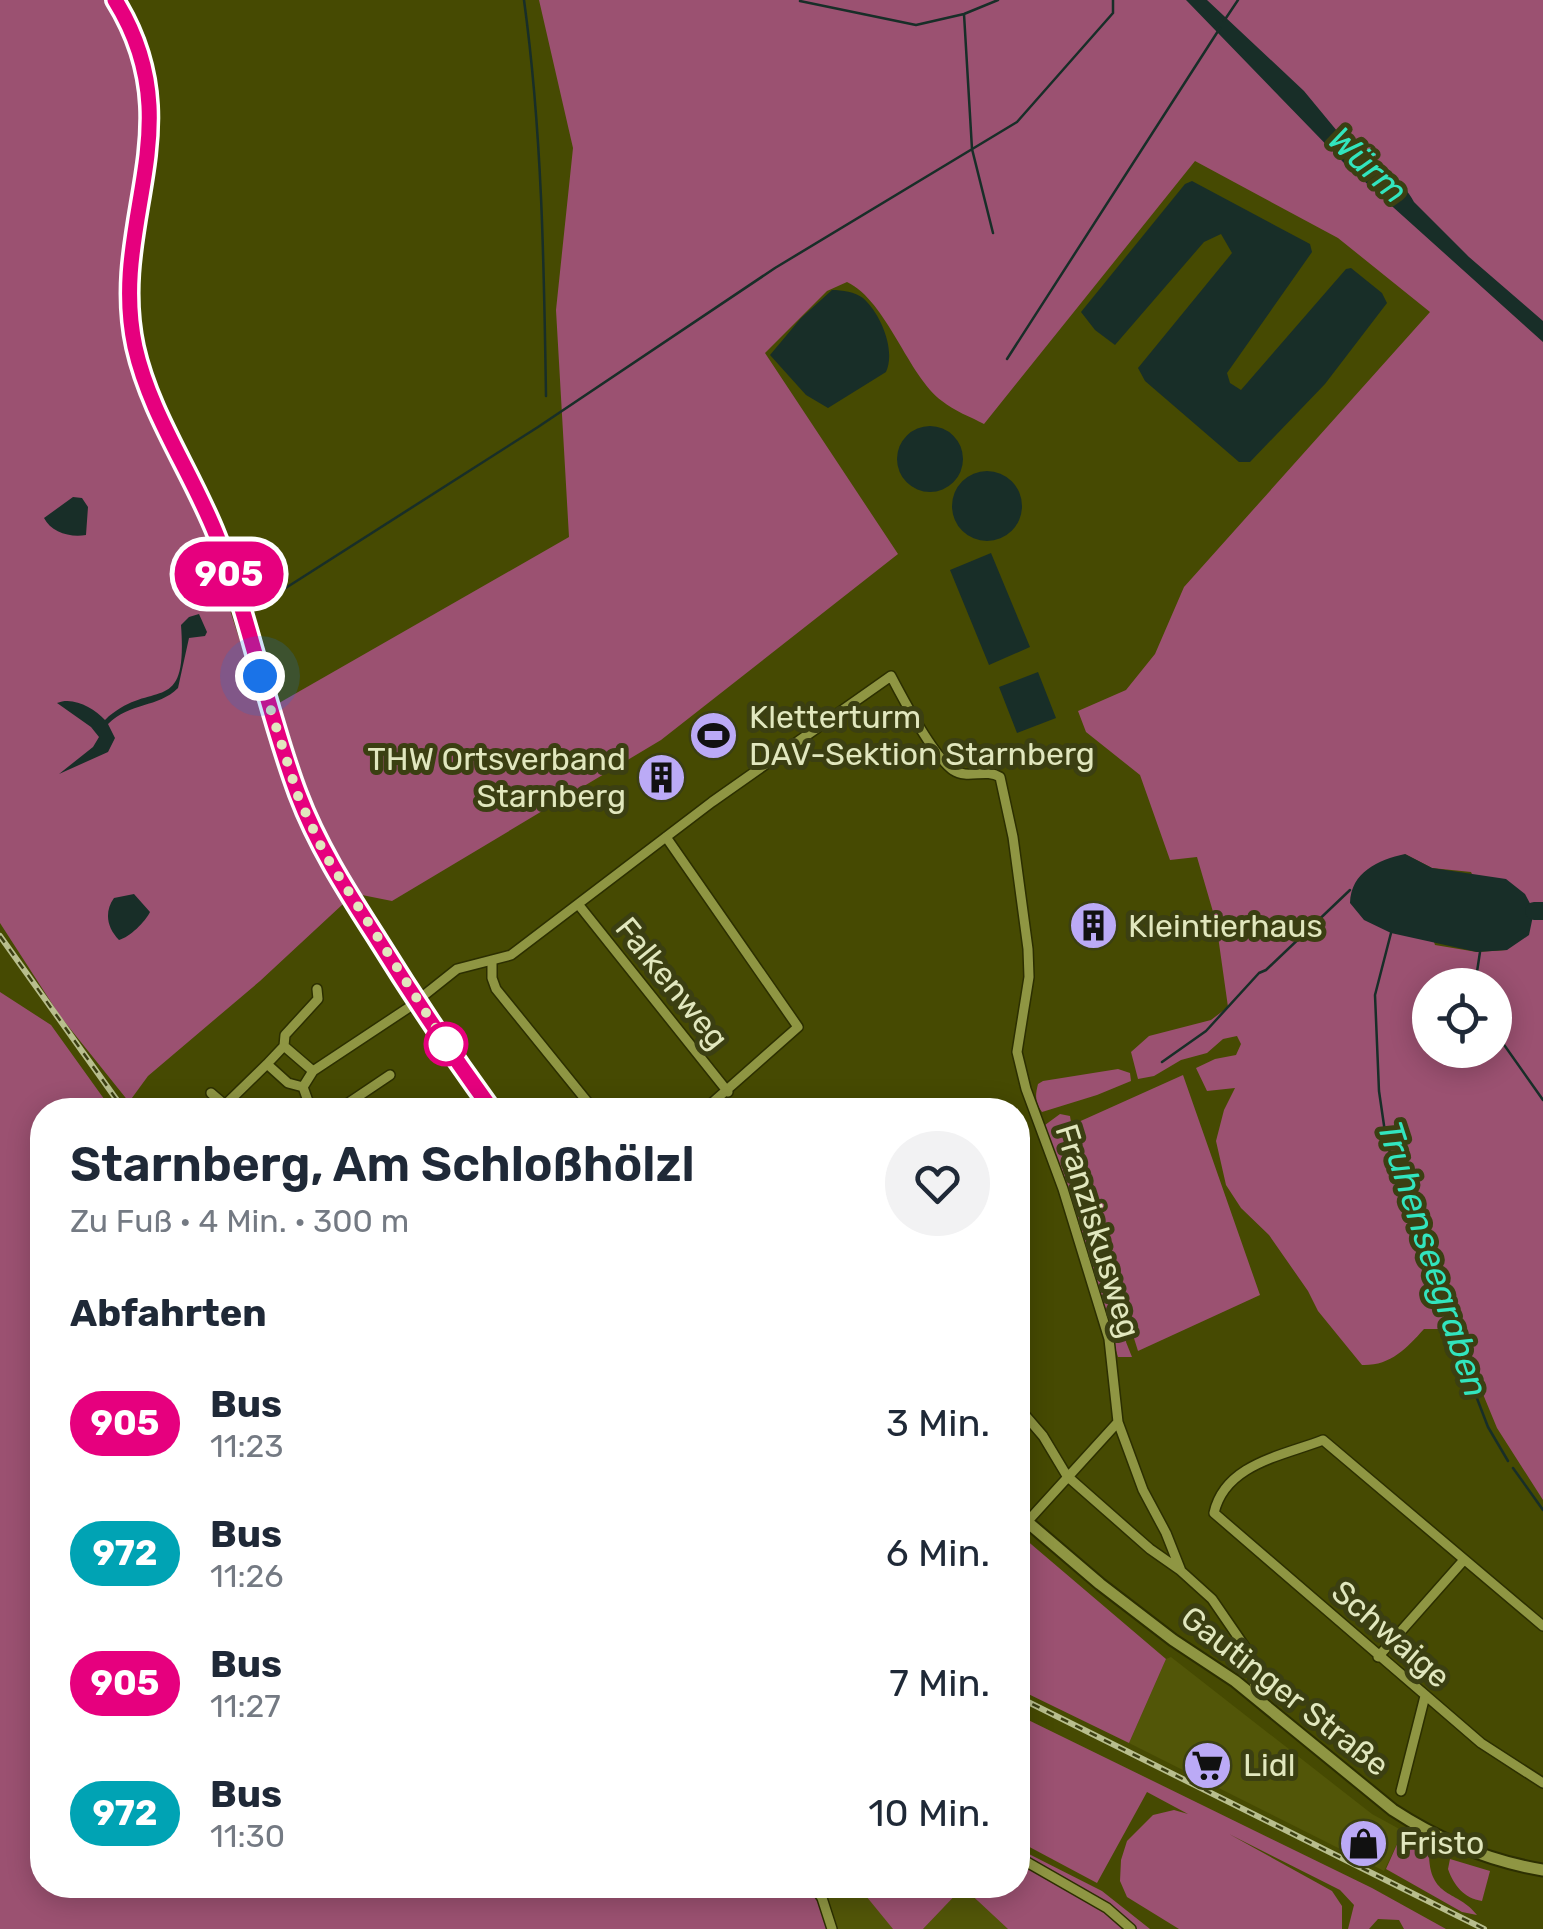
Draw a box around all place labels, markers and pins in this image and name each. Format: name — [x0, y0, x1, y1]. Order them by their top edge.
place label: Kletterturm DAV-Sektion Starnberg — [749, 698, 1095, 773]
sports icon: Kletterturm DAV-Sektion Starnberg — [688, 709, 740, 761]
place label: THW Ortsverband Starnberg — [367, 740, 626, 815]
building icon: THW Ortsverband Starnberg — [635, 751, 687, 803]
building icon: Kleintierhaus — [1067, 900, 1119, 952]
place label: Kleintierhaus — [1128, 907, 1323, 945]
unlabelled marker — [425, 1023, 467, 1065]
supermarket icon: Lidl — [1182, 1739, 1234, 1791]
place label: Lidl — [1243, 1746, 1296, 1784]
shop icon: Fristo — [1338, 1817, 1390, 1869]
place label: Fristo — [1399, 1824, 1484, 1862]

